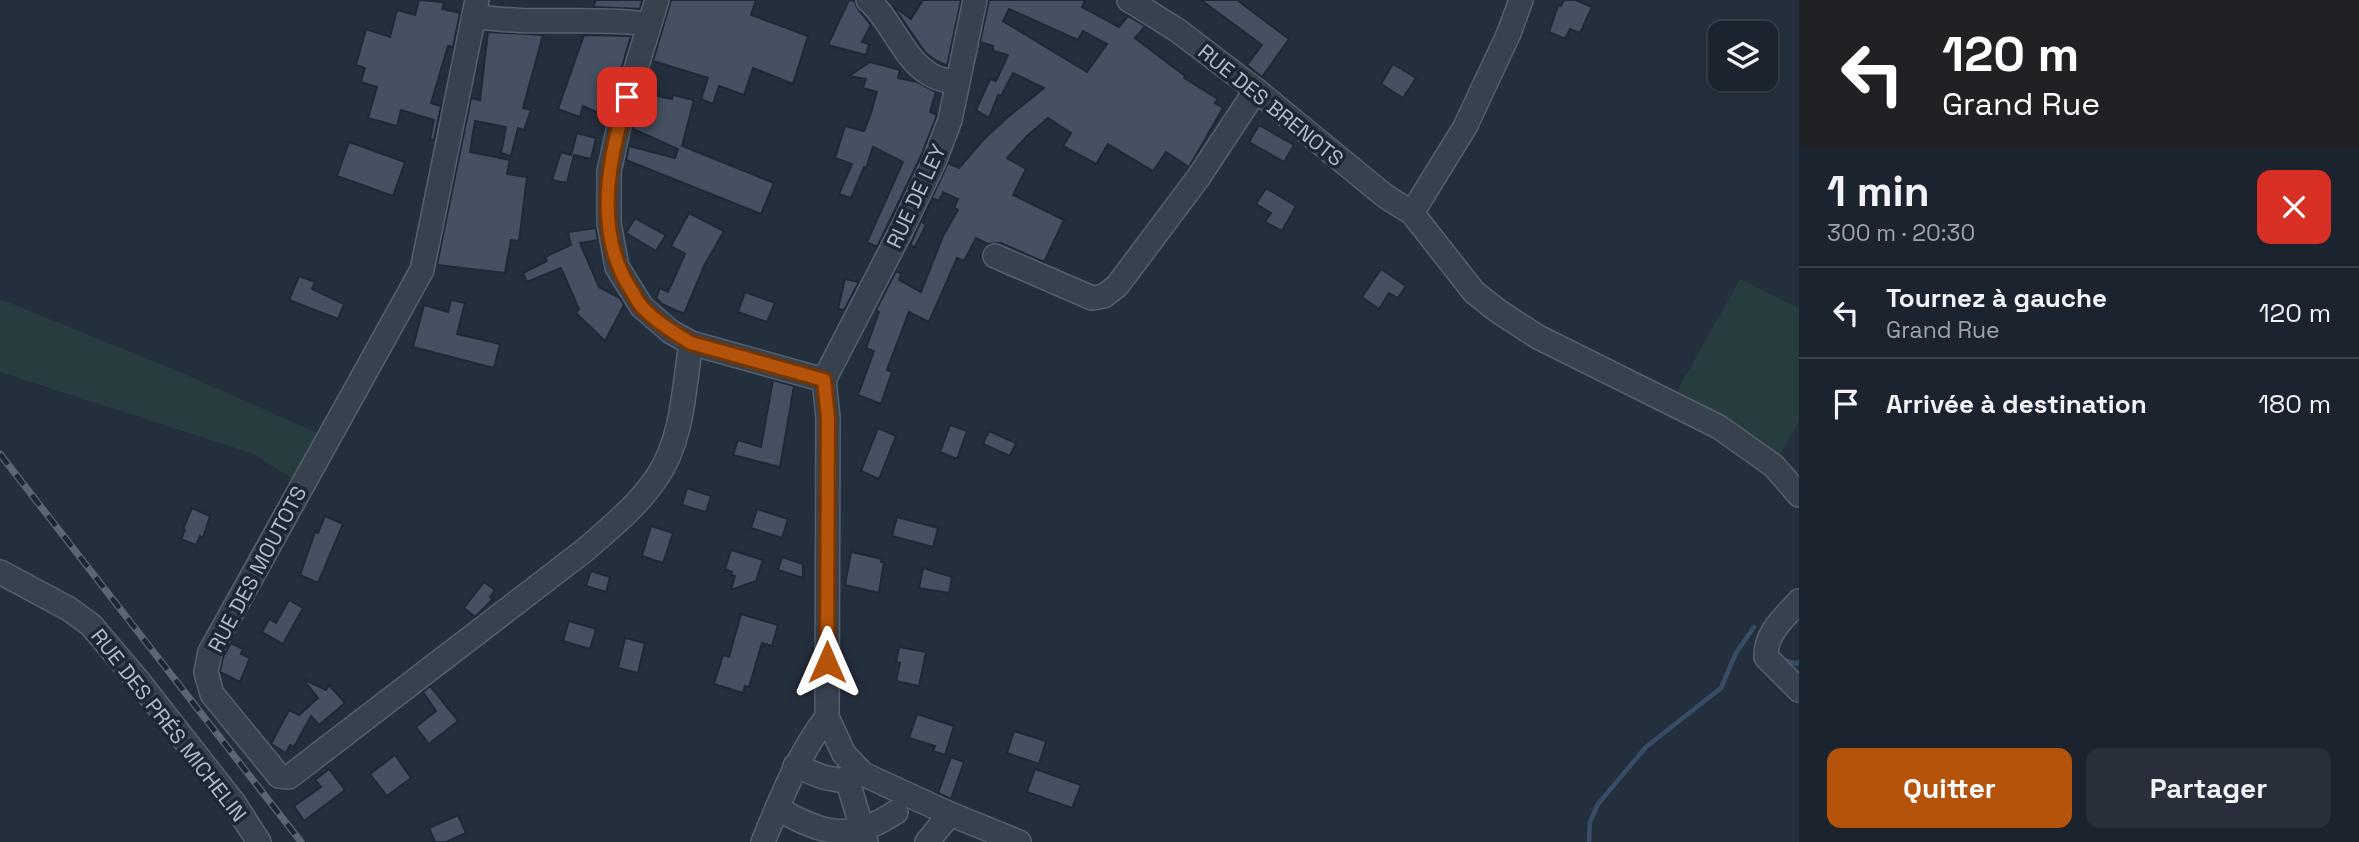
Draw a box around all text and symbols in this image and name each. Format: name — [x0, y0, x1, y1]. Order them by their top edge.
map controls — [1708, 21, 1778, 91]
button: layers — [1708, 21, 1778, 91]
text: 120 m — [1942, 23, 2079, 85]
icon: left — [1827, 28, 1918, 119]
street label: RUE DES BRENOTS — [1193, 38, 1349, 172]
pin — [597, 67, 657, 127]
icon: arrive — [608, 78, 646, 116]
text: Grand Rue — [1942, 84, 2100, 124]
street label: RUE DE LEY — [880, 140, 952, 252]
text: 1 min — [1827, 165, 1930, 218]
button: close — [2257, 170, 2331, 244]
text: 300 m · 20:30 — [1827, 218, 1975, 248]
text: Tournez à gauche — [1886, 281, 2107, 315]
icon: left — [1827, 294, 1865, 332]
text: 120 m — [2259, 296, 2331, 330]
text: Grand Rue — [1886, 315, 2000, 345]
icon: arrive — [1827, 385, 1865, 423]
text: Arrivée à destination — [1886, 387, 2147, 421]
text: 180 m — [2258, 387, 2331, 421]
street label: RUE DES MOUTOTS — [202, 481, 312, 657]
street label: RUE DES PRÉS MICHELIN — [85, 623, 253, 827]
position arrow — [790, 625, 864, 699]
button: Quitter — [1827, 748, 2072, 828]
button: Partager — [2086, 748, 2331, 828]

